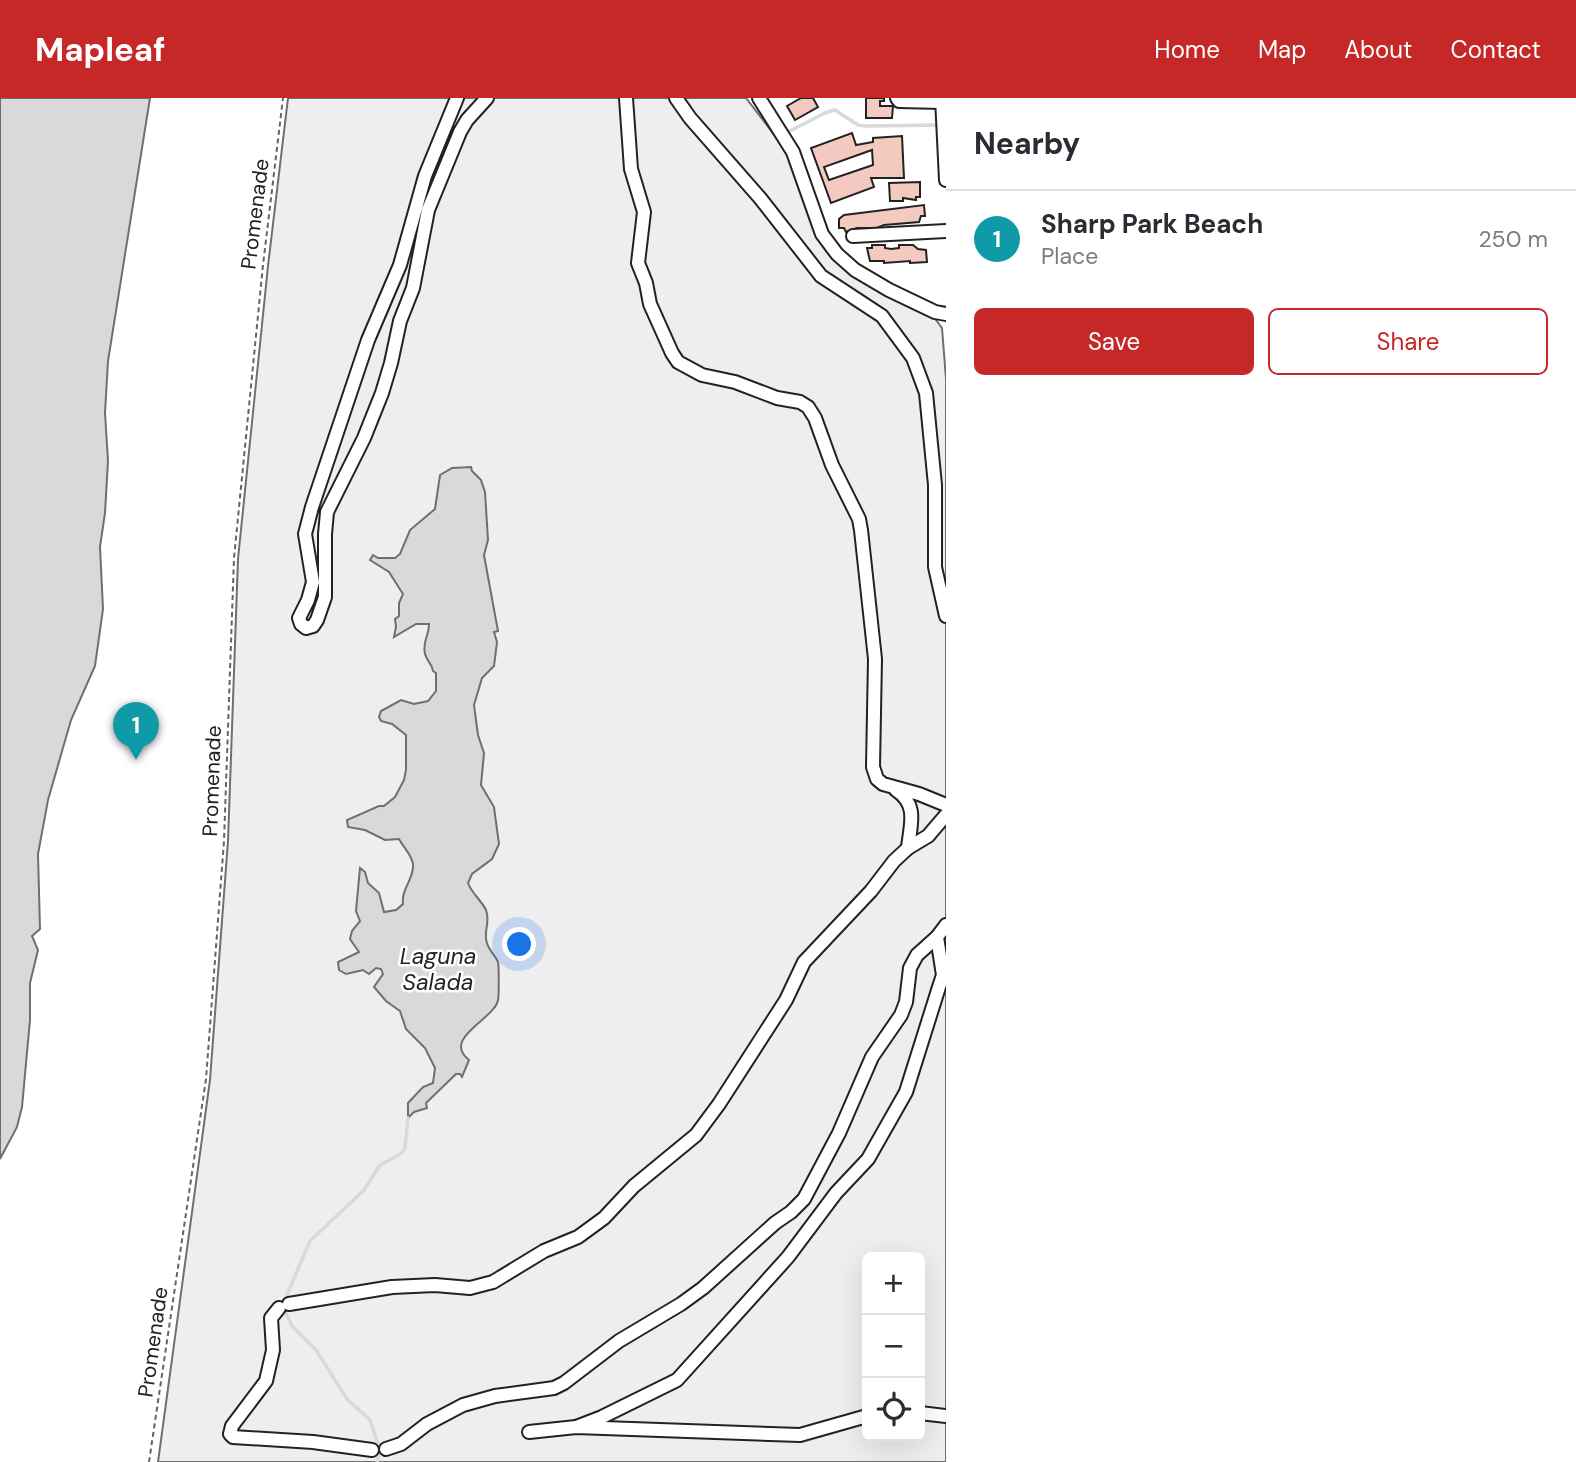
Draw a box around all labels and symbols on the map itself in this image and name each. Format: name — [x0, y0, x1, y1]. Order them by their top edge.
street label: Promenade — [234, 157, 276, 271]
pin: 1 — [113, 702, 159, 760]
street label: Promenade — [196, 725, 228, 837]
your location — [502, 927, 536, 961]
water label: Laguna Salada — [400, 941, 476, 997]
street label: Promenade — [131, 1285, 175, 1399]

